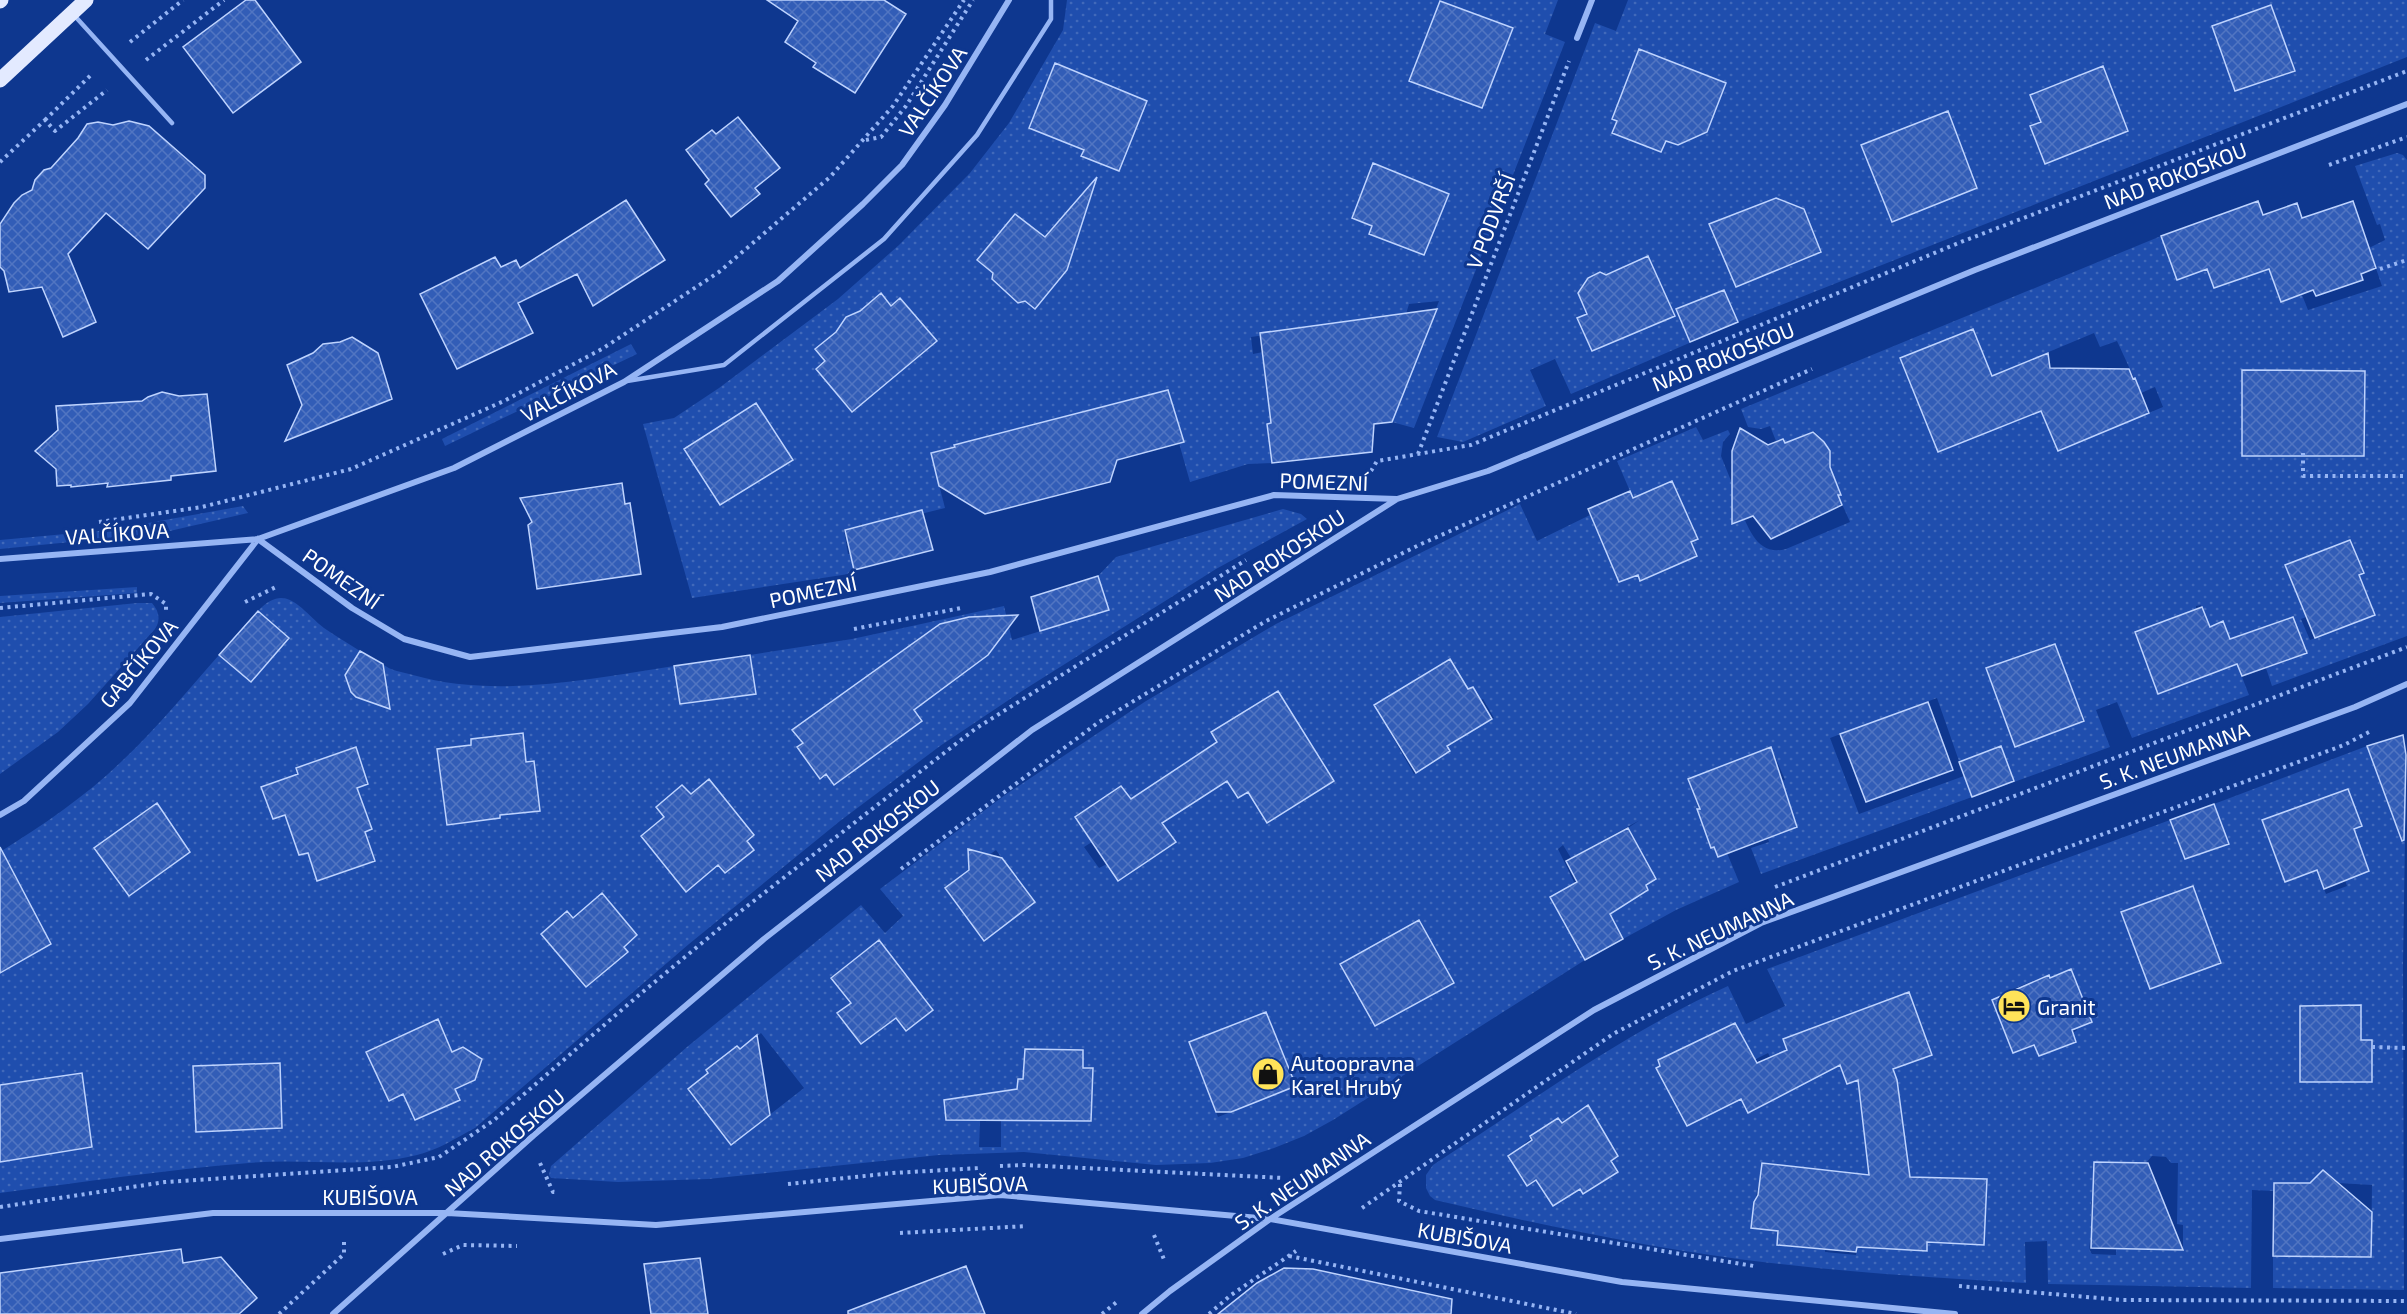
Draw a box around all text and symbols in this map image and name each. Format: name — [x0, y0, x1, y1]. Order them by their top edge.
street label: VALČÍKOVA — [893, 41, 971, 141]
street label: NAD ROKOSKOU — [2100, 136, 2250, 214]
street label: V PODVRŠÍ — [1460, 169, 1520, 272]
street label: NAD ROKOSKOU — [1648, 316, 1798, 396]
street label: VALČÍKOVA — [516, 356, 620, 426]
street label: POMEZNÍ — [1279, 467, 1369, 495]
street label: NAD ROKOSKOU — [1209, 503, 1349, 607]
street label: VALČÍKOVA — [64, 517, 170, 549]
street label: POMEZNÍ — [298, 542, 386, 614]
street label: POMEZNÍ — [767, 569, 860, 612]
street label: GABČÍKOVA — [94, 614, 182, 712]
street label: S. K. NEUMANNA — [2096, 716, 2252, 794]
street label: NAD ROKOSKOU — [810, 774, 944, 886]
street label: S. K. NEUMANNA — [1643, 885, 1797, 975]
hotel icon: Granit — [1996, 988, 2032, 1024]
place label: Granit — [2037, 994, 2096, 1019]
place label: Autoopravna Karel Hrubý — [1291, 1050, 1415, 1099]
shop icon: Autoopravna Karel Hrubý — [1250, 1056, 1286, 1092]
street label: NAD ROKOSKOU — [439, 1083, 569, 1201]
street label: S. K. NEUMANNA — [1230, 1125, 1374, 1235]
street label: KUBIŠOVA — [932, 1170, 1028, 1198]
street label: KUBIŠOVA — [322, 1184, 418, 1209]
street label: KUBIŠOVA — [1416, 1216, 1514, 1258]

